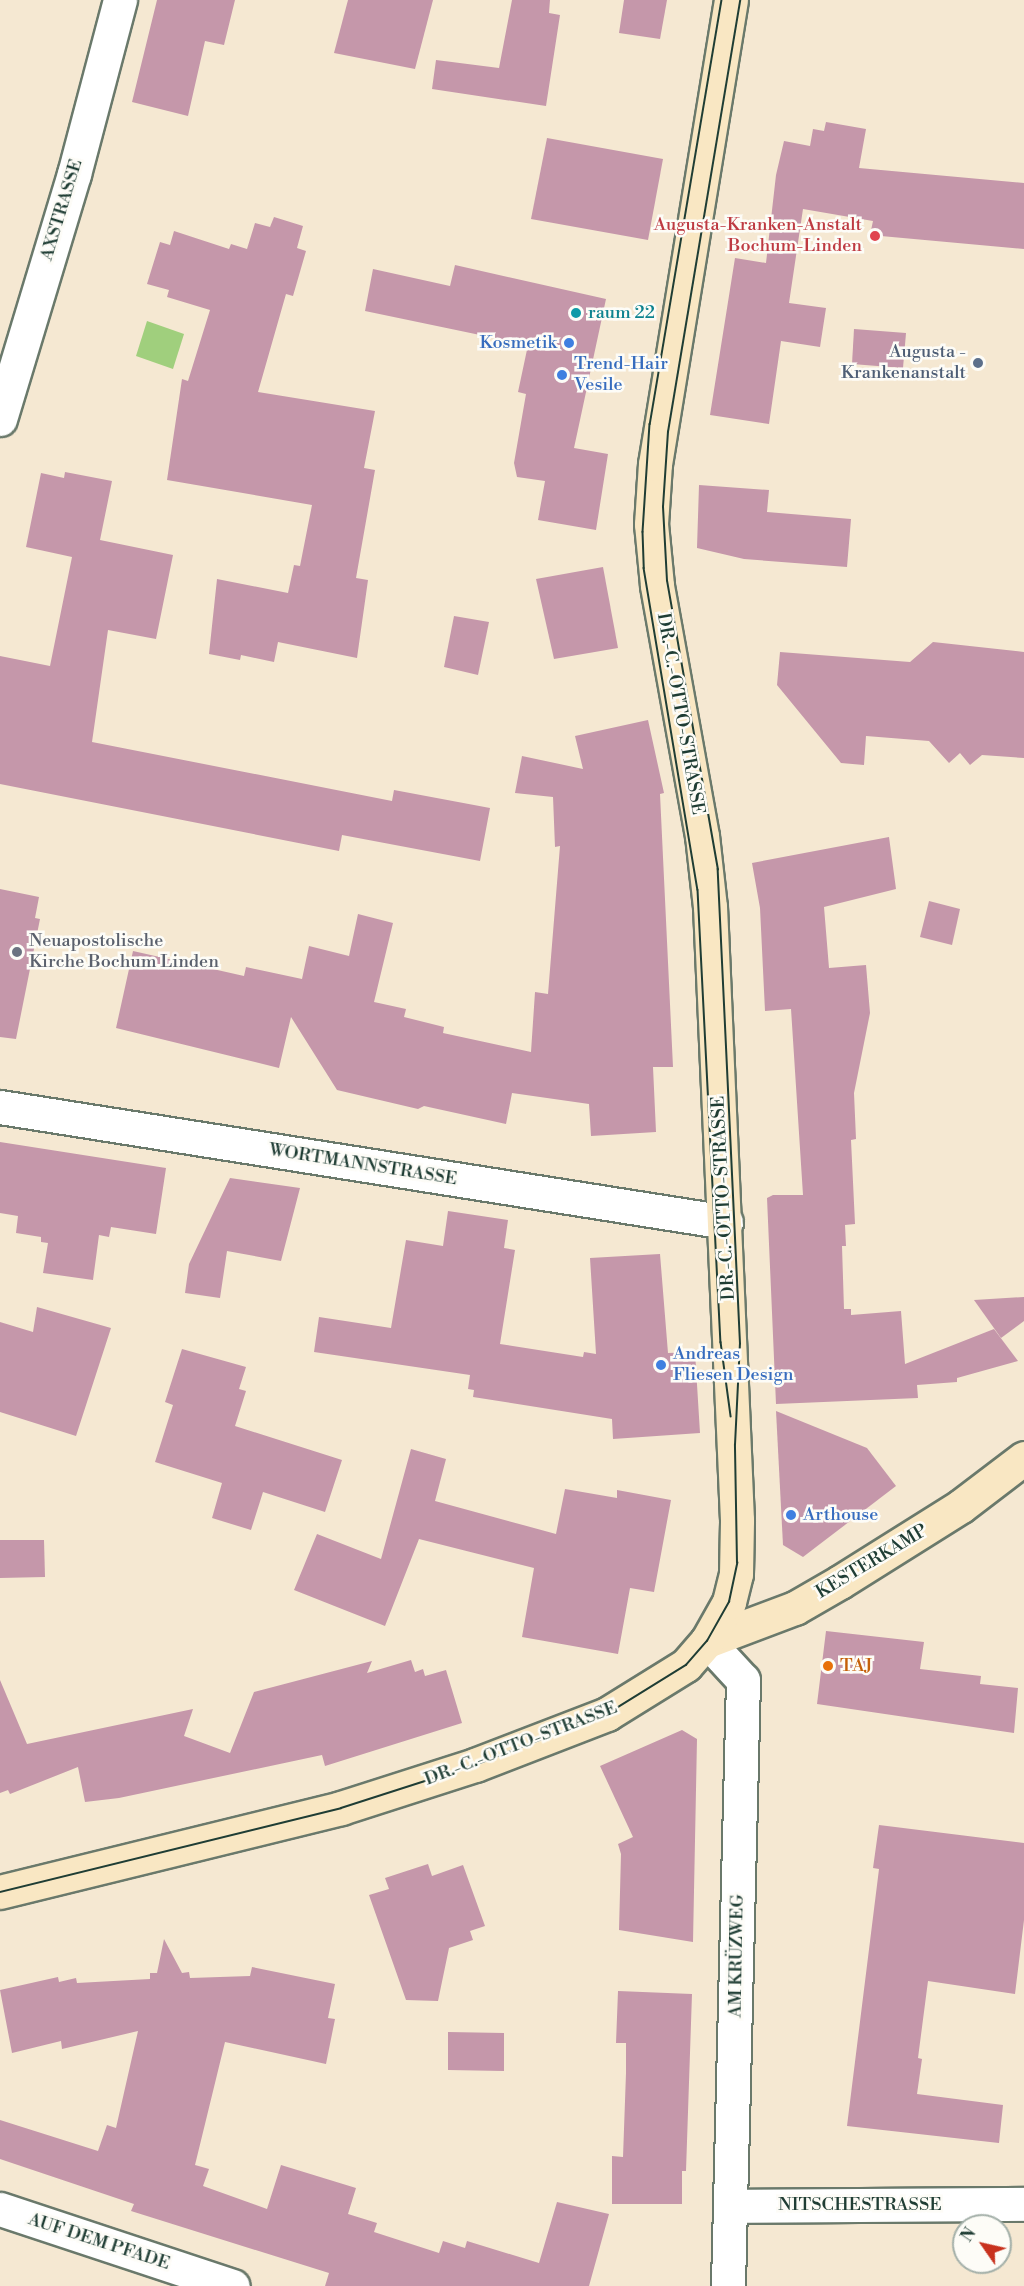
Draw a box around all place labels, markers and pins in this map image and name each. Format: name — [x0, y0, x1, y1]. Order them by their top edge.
place label: Augusta-Kranken-Anstalt Bochum-Linden — [654, 215, 862, 258]
marker: Augusta-Kranken-Anstalt Bochum-Linden — [866, 227, 884, 245]
place label: raum 22 — [588, 302, 655, 324]
marker: raum 22 — [569, 306, 583, 320]
place label: Kosmetik — [479, 332, 557, 354]
marker: Kosmetik — [562, 336, 576, 350]
place label: Augusta - Krankenanstalt — [841, 342, 966, 385]
place label: Trend-Hair Vesile — [574, 354, 668, 397]
marker: Augusta - Krankenanstalt — [971, 356, 985, 370]
marker: Trend-Hair Vesile — [555, 368, 569, 382]
place label: Neuapostolische Kirche Bochum Linden — [29, 931, 219, 974]
marker: Neuapostolische Kirche Bochum Linden — [10, 945, 24, 959]
place label: Andreas Fliesen Design — [673, 1344, 794, 1386]
marker: Andreas Fliesen Design — [654, 1358, 668, 1372]
place label: Arthouse — [803, 1504, 878, 1526]
marker: Arthouse — [784, 1508, 798, 1522]
place label: TAJ — [840, 1655, 873, 1677]
marker: TAJ — [821, 1659, 835, 1673]

